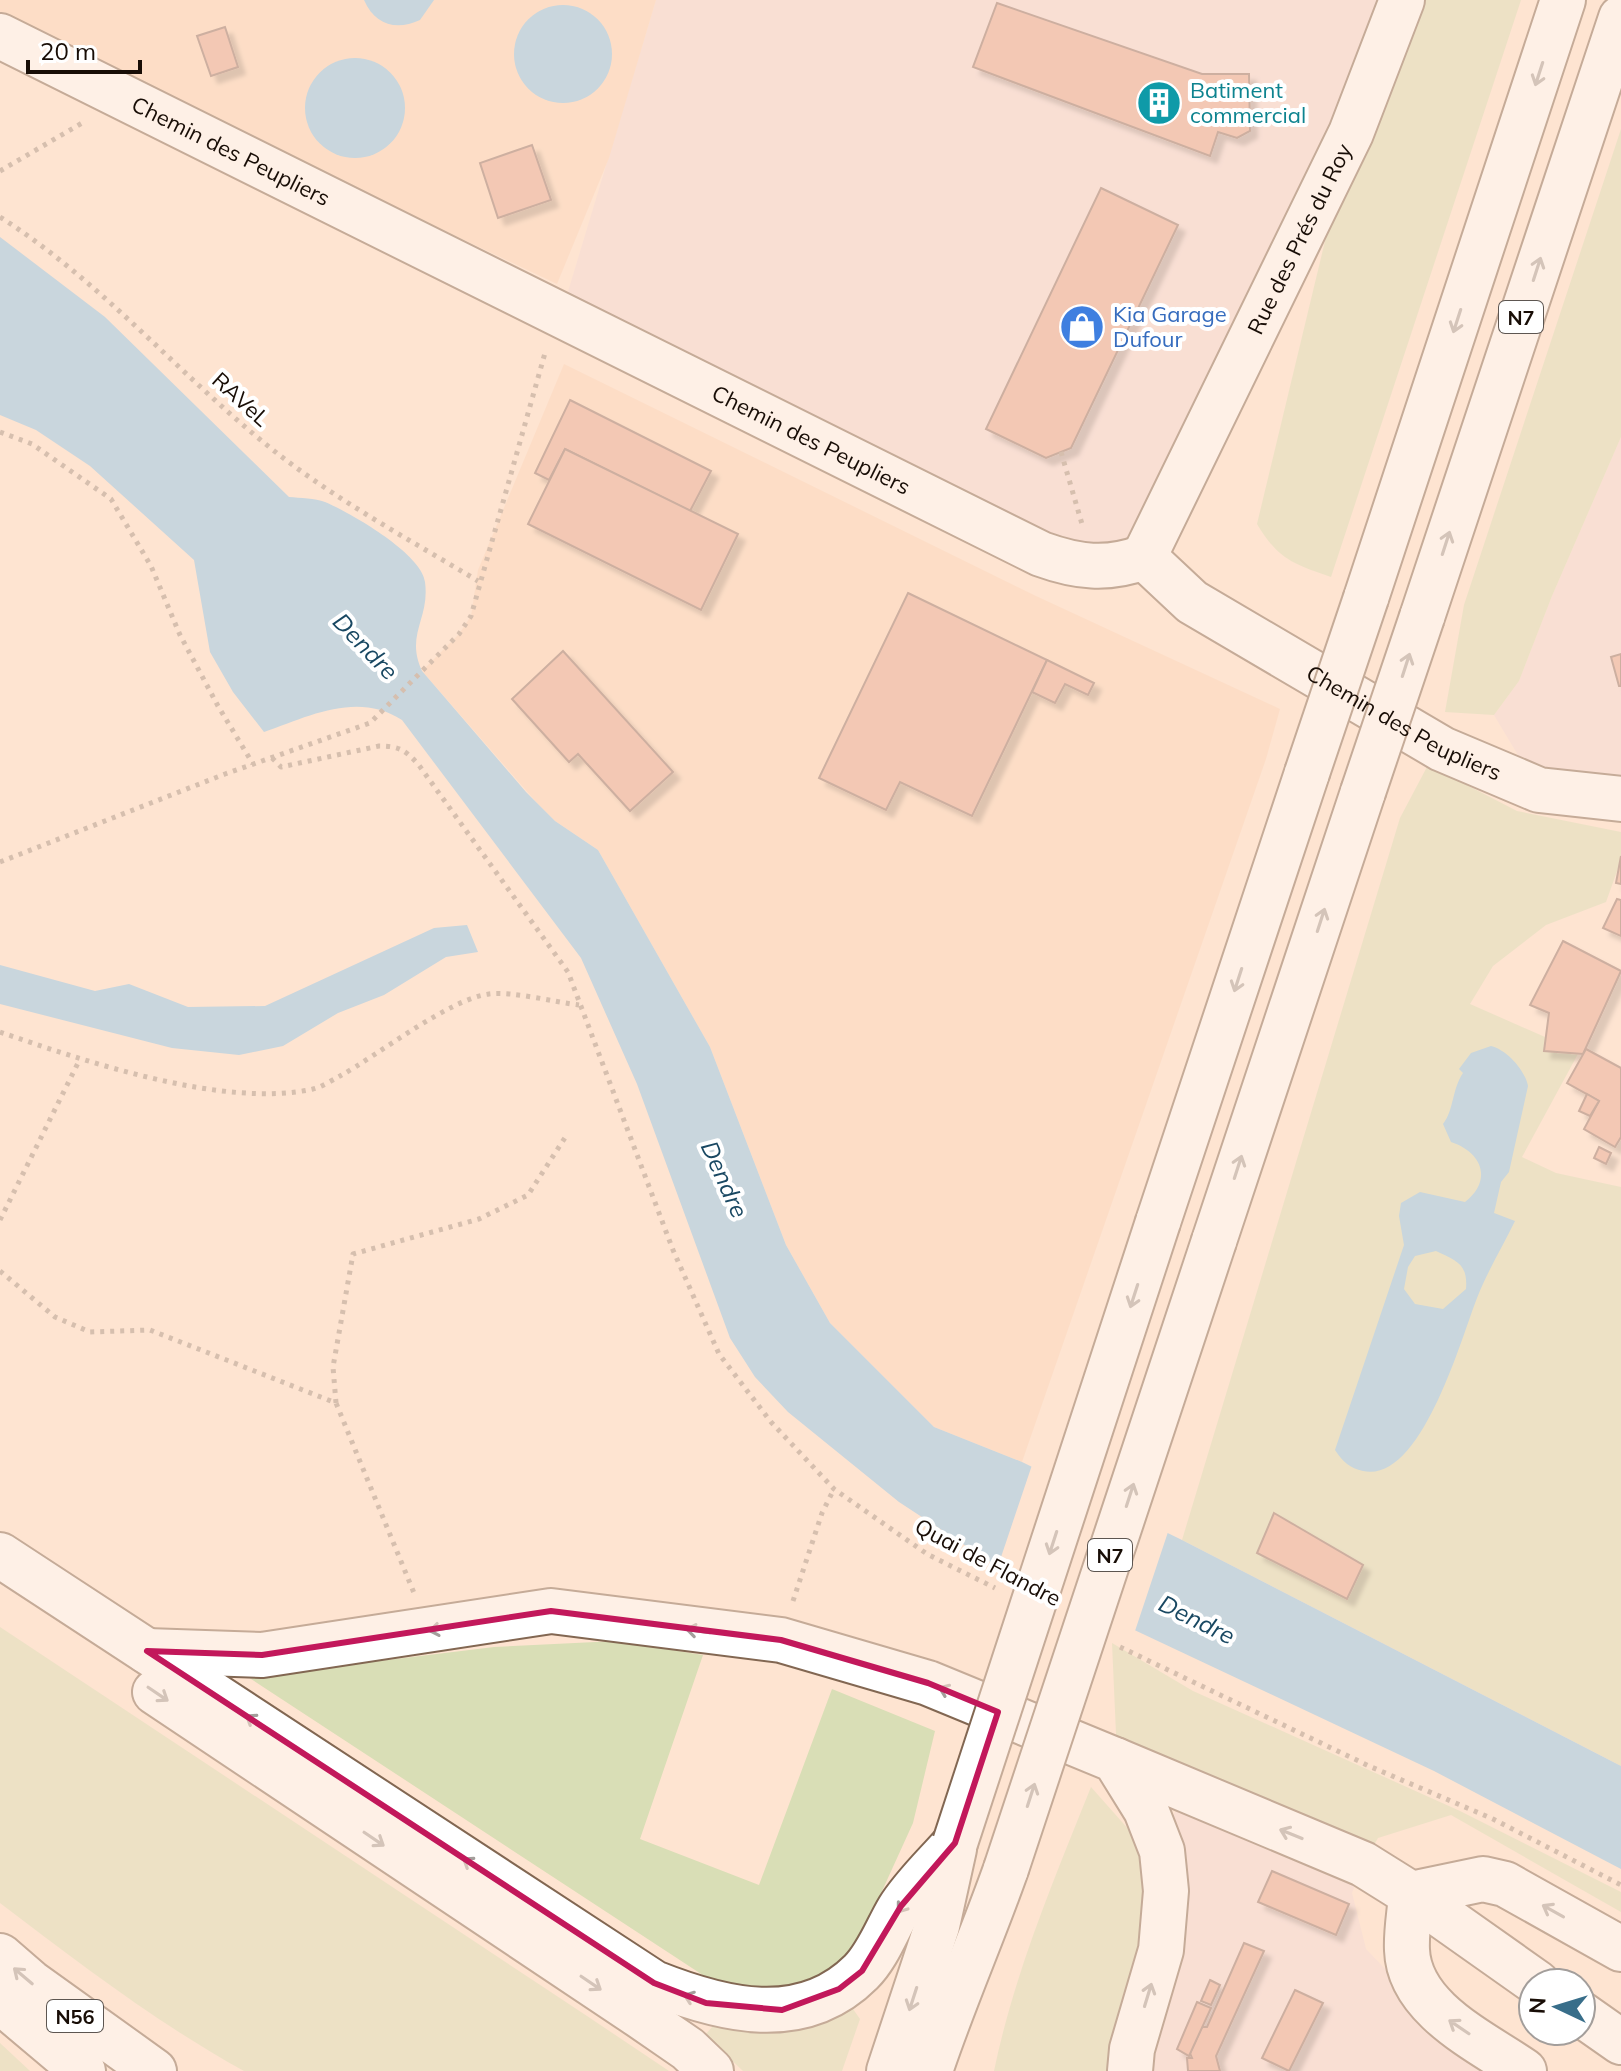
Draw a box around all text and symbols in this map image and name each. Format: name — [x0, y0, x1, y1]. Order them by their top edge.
scale bar — [28, 24, 140, 74]
text: 20 m — [40, 36, 96, 66]
one-way arrow — [1530, 61, 1545, 86]
place label: Batiment commercial — [1190, 76, 1306, 129]
building icon: Batiment commercial — [1135, 79, 1183, 127]
street label: Chemin des Peupliers — [127, 90, 335, 212]
street label: Rue des Prés du Roy — [1241, 139, 1358, 339]
one-way arrow — [1531, 257, 1546, 282]
place label: Kia Garage Dufour — [1113, 300, 1227, 353]
road number: N7 — [1499, 301, 1543, 333]
shop icon: Kia Garage Dufour — [1058, 303, 1106, 351]
one-way arrow — [1449, 308, 1464, 333]
street label: RAVeL — [206, 366, 276, 432]
street label: Chemin des Peupliers — [707, 379, 915, 501]
one-way arrow — [1440, 530, 1455, 555]
water label: Dendre — [327, 606, 405, 686]
one-way arrow — [1399, 653, 1414, 678]
street label: Chemin des Peupliers — [1301, 658, 1506, 786]
one-way arrow — [1314, 908, 1329, 933]
one-way arrow — [1230, 968, 1245, 993]
water label: Dendre — [695, 1136, 755, 1222]
one-way arrow — [1232, 1154, 1247, 1179]
one-way arrow — [1126, 1283, 1140, 1308]
one-way arrow — [1123, 1482, 1138, 1507]
street label: Quai de Flandre — [910, 1512, 1066, 1612]
one-way arrow — [1045, 1531, 1060, 1556]
road number: N7 — [1088, 1539, 1132, 1571]
water label: Dendre — [1154, 1588, 1240, 1650]
one-way arrow — [429, 1622, 454, 1637]
one-way arrow — [686, 1623, 711, 1638]
one-way arrow — [938, 1684, 963, 1699]
one-way arrow — [146, 1687, 169, 1703]
one-way arrow — [245, 1714, 268, 1730]
one-way arrow — [1024, 1783, 1039, 1808]
one-way arrow — [1279, 1826, 1304, 1841]
one-way arrow — [363, 1830, 385, 1847]
one-way arrow — [463, 1856, 485, 1873]
one-way arrow — [896, 1892, 913, 1913]
one-way arrow — [1542, 1902, 1565, 1918]
one-way arrow — [13, 1967, 33, 1985]
north arrow — [1517, 1967, 1597, 2047]
one-way arrow — [579, 1975, 601, 1991]
one-way arrow — [1141, 1983, 1156, 2009]
one-way arrow — [904, 1987, 919, 2012]
one-way arrow — [683, 1991, 708, 2005]
text: N — [1523, 1996, 1552, 2015]
road number: N56 — [47, 2000, 103, 2032]
one-way arrow — [1449, 2019, 1471, 2035]

